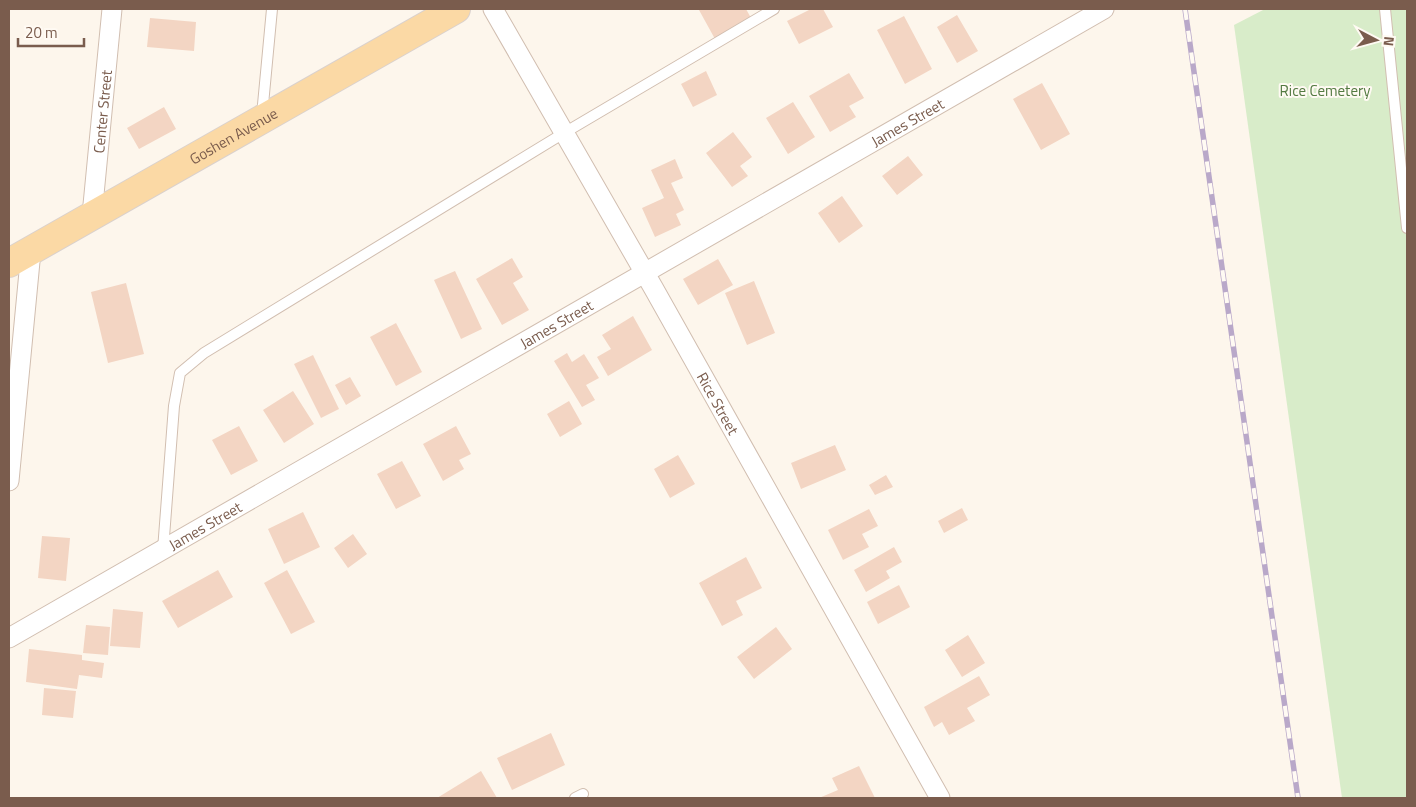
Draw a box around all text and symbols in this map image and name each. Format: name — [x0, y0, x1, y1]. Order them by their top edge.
scale bar — [18, 15, 84, 47]
north arrow — [1351, 15, 1401, 65]
text: 20 m — [25, 21, 58, 44]
text: N — [1378, 35, 1400, 47]
street label: Center Street — [87, 68, 118, 154]
park label: Rice Cemetery — [1280, 79, 1370, 102]
street label: James Street — [867, 91, 949, 152]
street label: Goshen Avenue — [185, 101, 282, 170]
street label: James Street — [515, 293, 598, 354]
street label: Rice Street — [691, 368, 745, 439]
street label: James Street — [164, 495, 246, 556]

